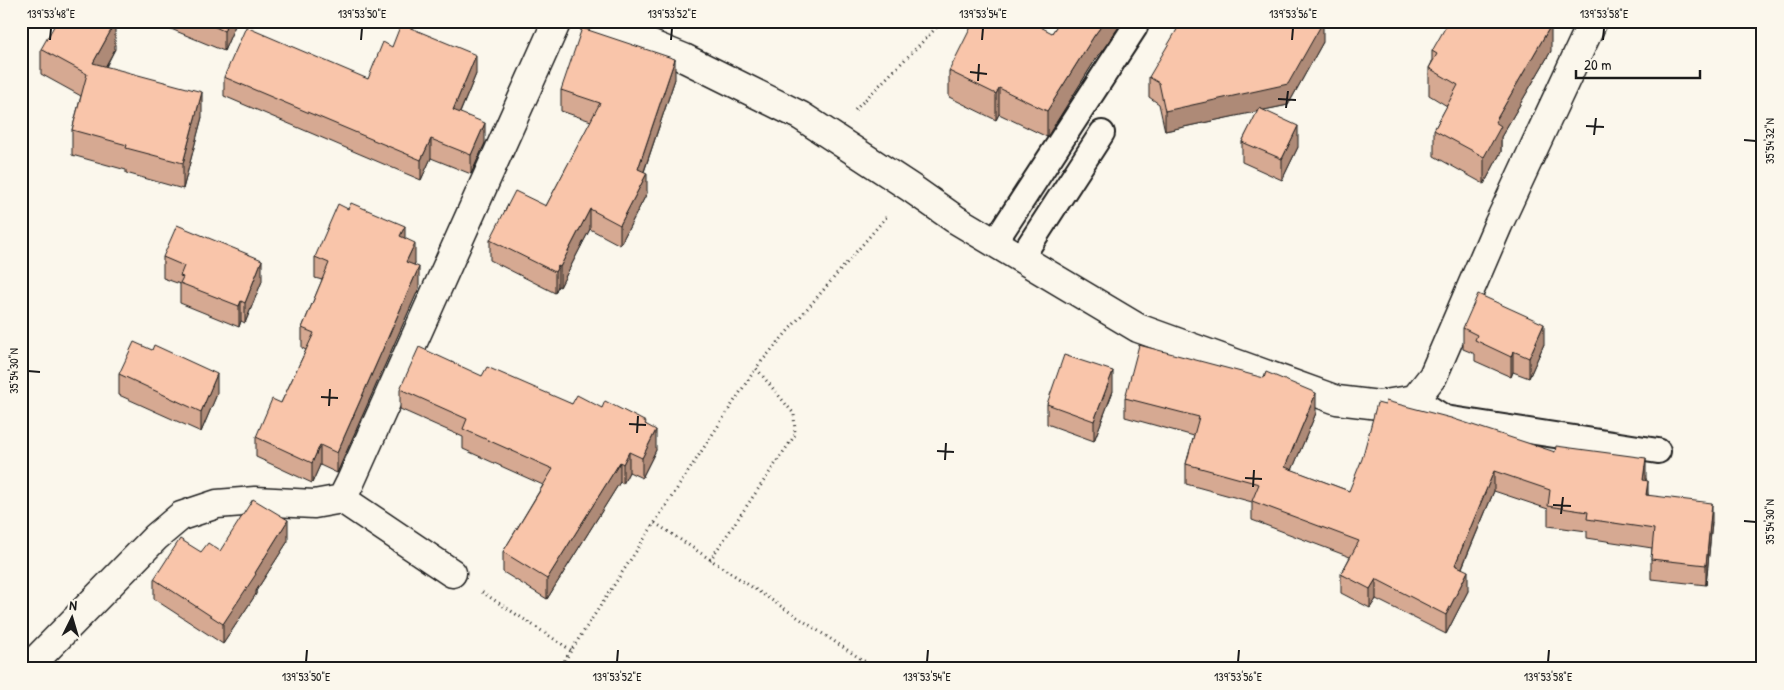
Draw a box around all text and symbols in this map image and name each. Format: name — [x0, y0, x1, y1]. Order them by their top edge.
text: 139°53'48"E — [27, 5, 76, 22]
text: 139°53'50"E — [338, 5, 387, 22]
text: 139°53'52"E — [648, 5, 697, 22]
text: 139°53'54"E — [959, 5, 1008, 22]
text: 139°53'56"E — [1269, 5, 1318, 22]
text: 139°53'58"E — [1580, 5, 1629, 22]
scale bar — [1576, 48, 1700, 80]
text: 20 m — [1584, 54, 1611, 75]
text: 35°54'32"N — [1761, 118, 1778, 164]
text: 35°54'30"N — [5, 348, 22, 394]
text: 35°54'30"N — [1761, 499, 1778, 545]
north arrow — [48, 592, 98, 642]
text: N — [69, 595, 78, 614]
text: 139°53'50"E — [282, 668, 331, 685]
text: 139°53'52"E — [593, 668, 642, 685]
text: 139°53'54"E — [903, 668, 952, 685]
text: 139°53'56"E — [1214, 668, 1263, 685]
text: 139°53'58"E — [1524, 668, 1573, 685]

